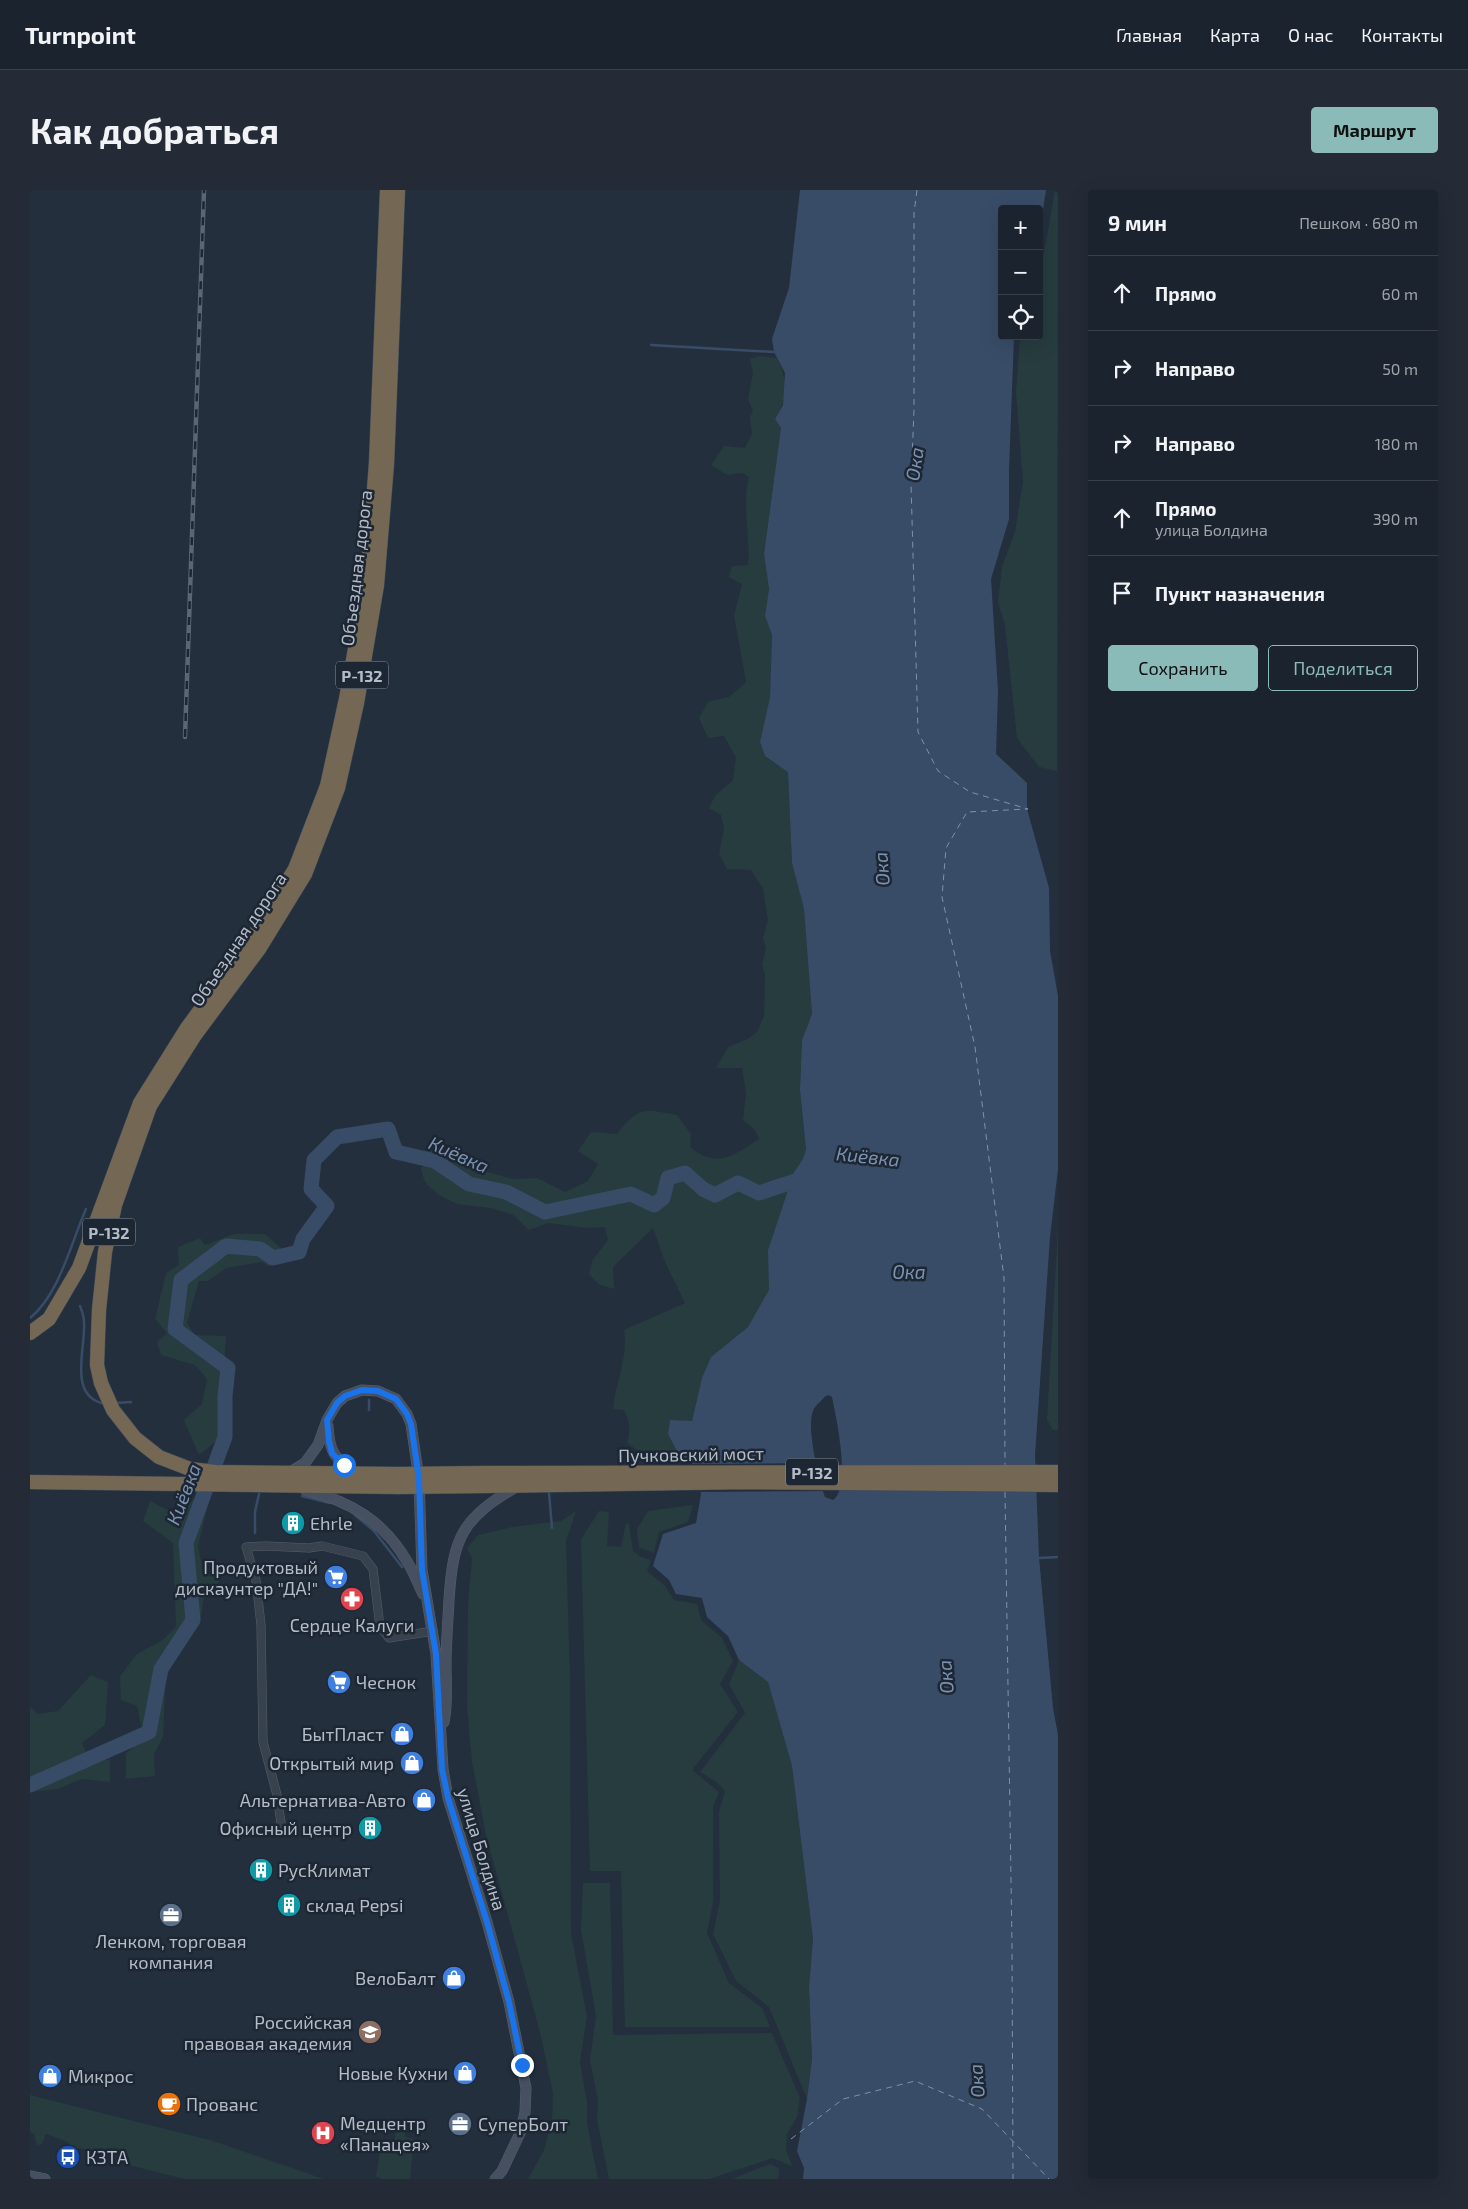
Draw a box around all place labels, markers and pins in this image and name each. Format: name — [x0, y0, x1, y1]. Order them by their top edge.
building icon: Ehrle — [280, 1510, 306, 1536]
place label: Ehrle — [310, 1512, 353, 1534]
place label: Продуктовый дискаунтер "ДА!" — [175, 1556, 318, 1599]
supermarket icon: Продуктовый дискаунтер "ДА!" — [323, 1564, 349, 1590]
pharmacy icon: Сердце Калуги — [339, 1586, 365, 1612]
place label: Сердце Калуги — [290, 1614, 414, 1636]
supermarket icon: Чеснок — [326, 1669, 352, 1695]
place label: Чеснок — [356, 1671, 417, 1693]
shop icon: БытПласт — [389, 1721, 415, 1747]
place label: БытПласт — [302, 1723, 384, 1745]
shop icon: Открытый мир — [399, 1750, 425, 1776]
place label: Открытый мир — [269, 1752, 394, 1774]
shop icon: Альтернатива-Авто — [411, 1787, 437, 1813]
place label: Альтернатива-Авто — [240, 1789, 406, 1811]
building icon: Офисный центр — [357, 1815, 383, 1841]
place label: Офисный центр — [219, 1817, 352, 1839]
building icon: РусКлимат — [248, 1857, 274, 1883]
place label: РусКлимат — [278, 1859, 371, 1881]
building icon: склад Pepsi — [276, 1892, 302, 1918]
place label: склад Pepsi — [306, 1894, 403, 1916]
office icon: Ленком, торговая компания — [158, 1902, 184, 1928]
place label: Ленком, торговая компания — [96, 1930, 246, 1973]
shop icon: ВелоБалт — [441, 1965, 467, 1991]
place label: ВелоБалт — [355, 1967, 436, 1989]
place label: Российская правовая академия — [184, 2011, 352, 2054]
school or university icon: Российская правовая академия — [357, 2019, 383, 2045]
shop icon: Новые Кухни — [452, 2060, 478, 2086]
place label: Новые Кухни — [338, 2062, 448, 2084]
shop icon: Микрос — [37, 2063, 63, 2089]
place label: Микрос — [68, 2065, 134, 2087]
cafe icon: Прованс — [156, 2091, 182, 2117]
place label: Прованс — [186, 2093, 258, 2115]
office icon: СуперБолт — [447, 2111, 473, 2137]
place label: Медцентр «Панацея» — [340, 2112, 430, 2155]
place label: СуперБолт — [478, 2113, 568, 2135]
hospital icon: Медцентр «Панацея» — [310, 2120, 336, 2146]
bus stop icon: КЗТА — [55, 2144, 81, 2170]
place label: КЗТА — [86, 2146, 129, 2168]

